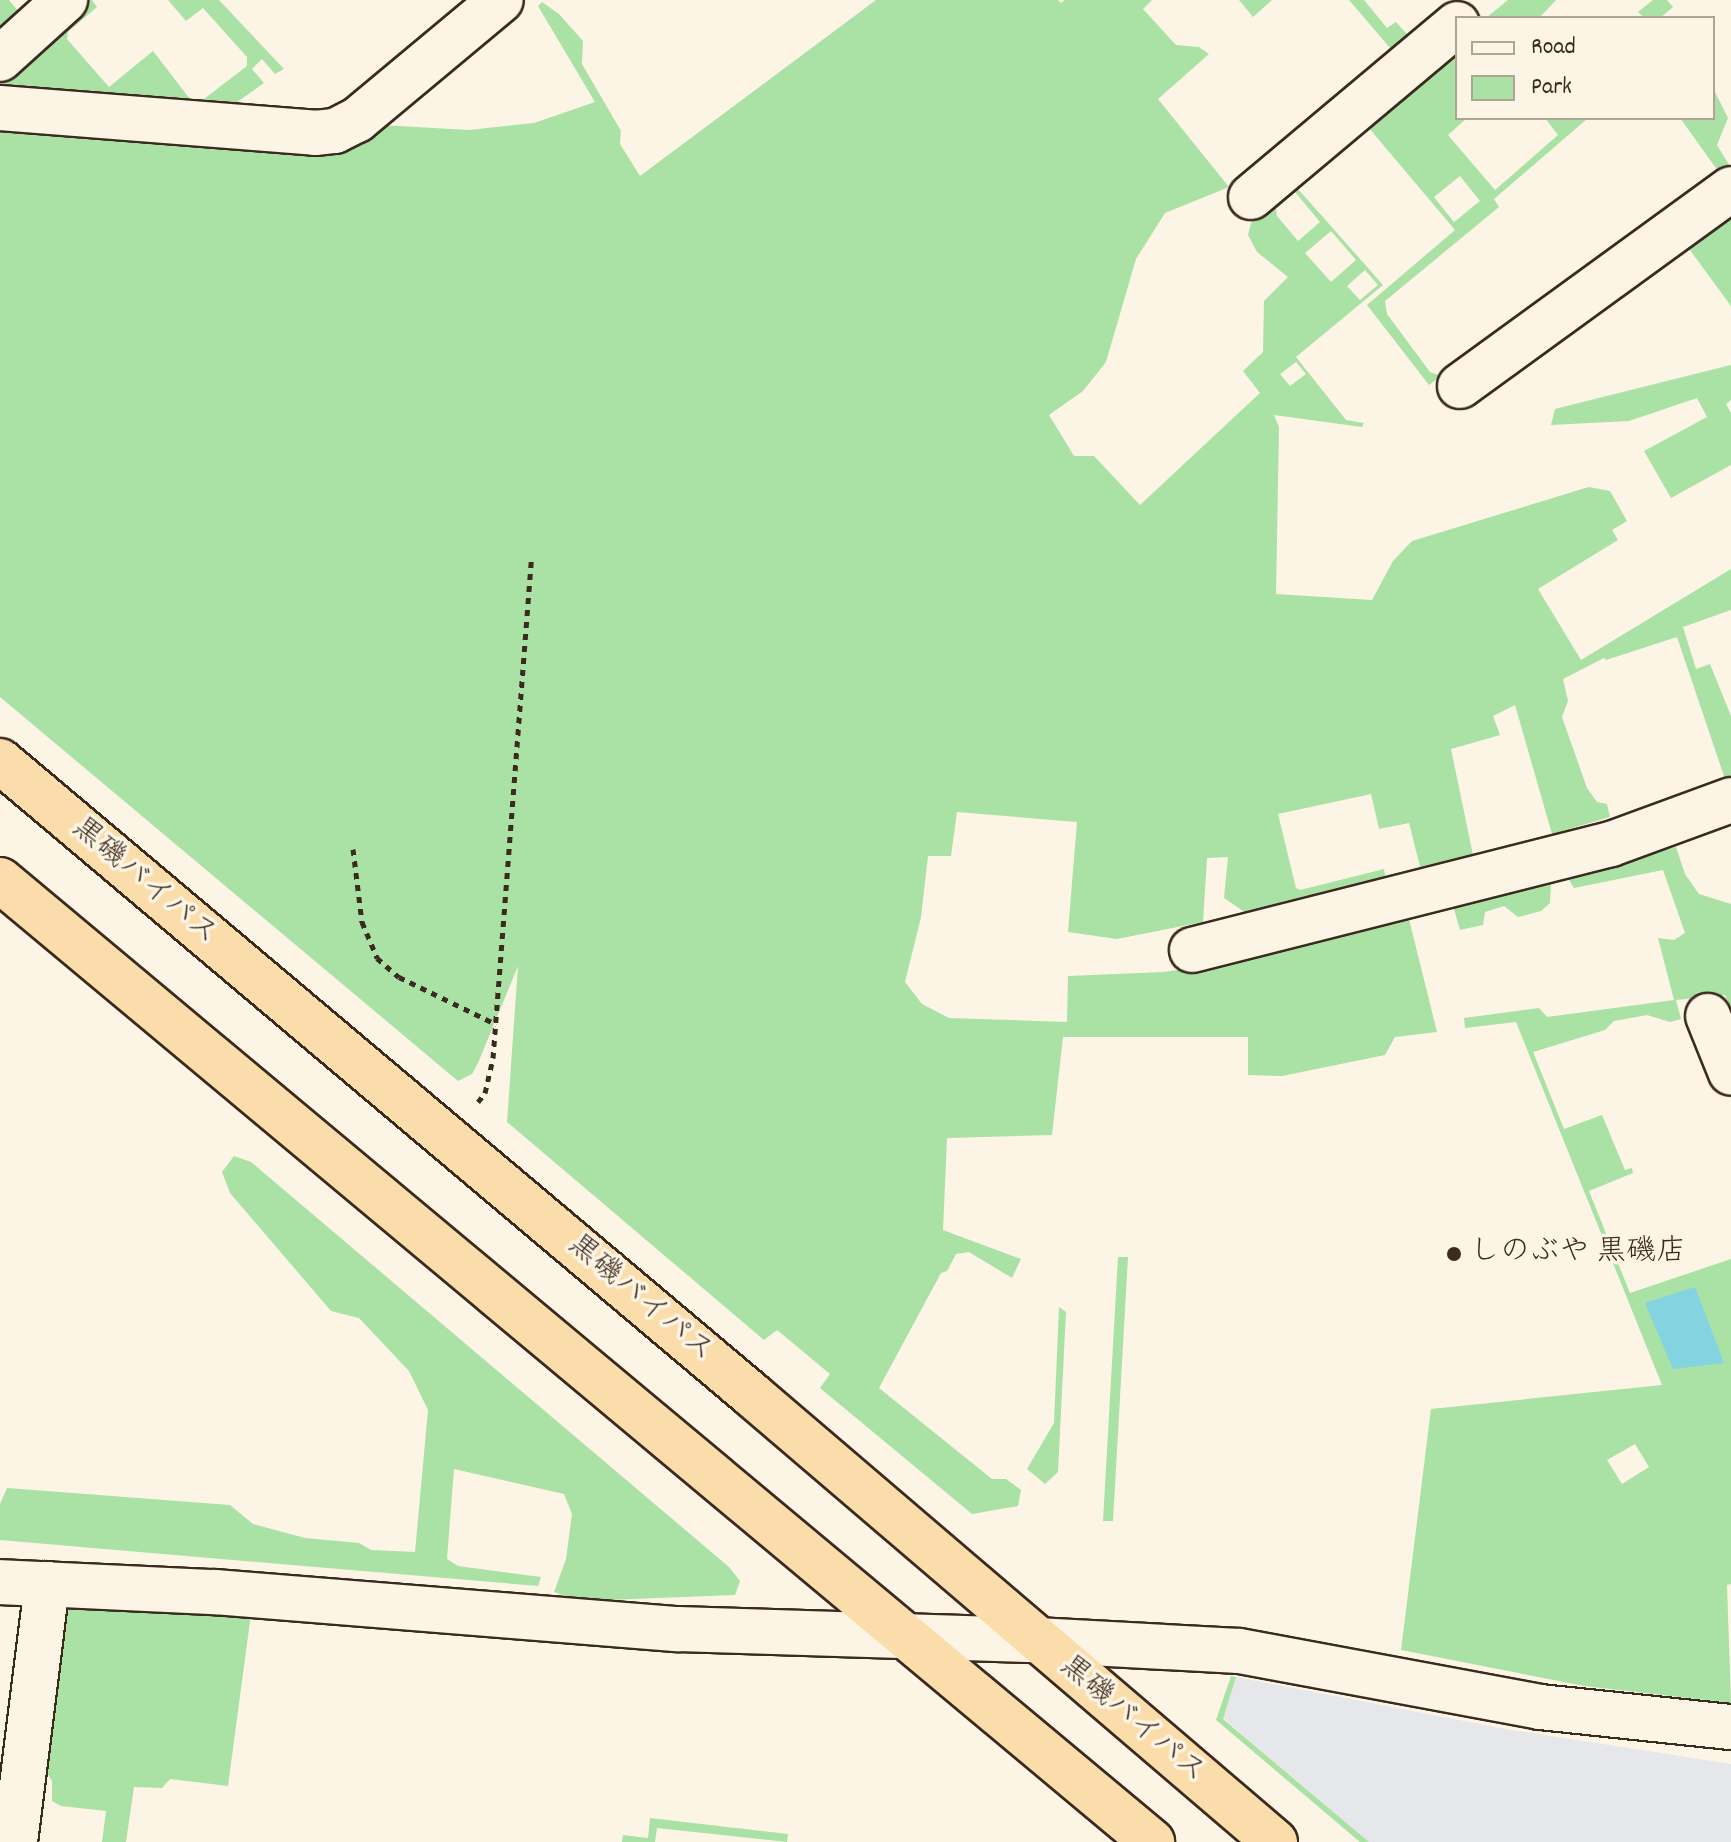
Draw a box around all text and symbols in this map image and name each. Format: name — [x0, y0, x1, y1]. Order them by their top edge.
legend — [1455, 16, 1715, 120]
text: Road — [1531, 31, 1576, 65]
text: Park — [1531, 71, 1572, 105]
street label: 黒磯バイパス — [62, 811, 224, 955]
street label: 黒磯バイパス — [558, 1228, 720, 1372]
place label: しのぶや 黒磯店 — [1470, 1236, 1687, 1272]
marker: しのぶや 黒磯店 — [1445, 1245, 1463, 1263]
street label: 黒磯バイパス — [1050, 1649, 1212, 1793]

